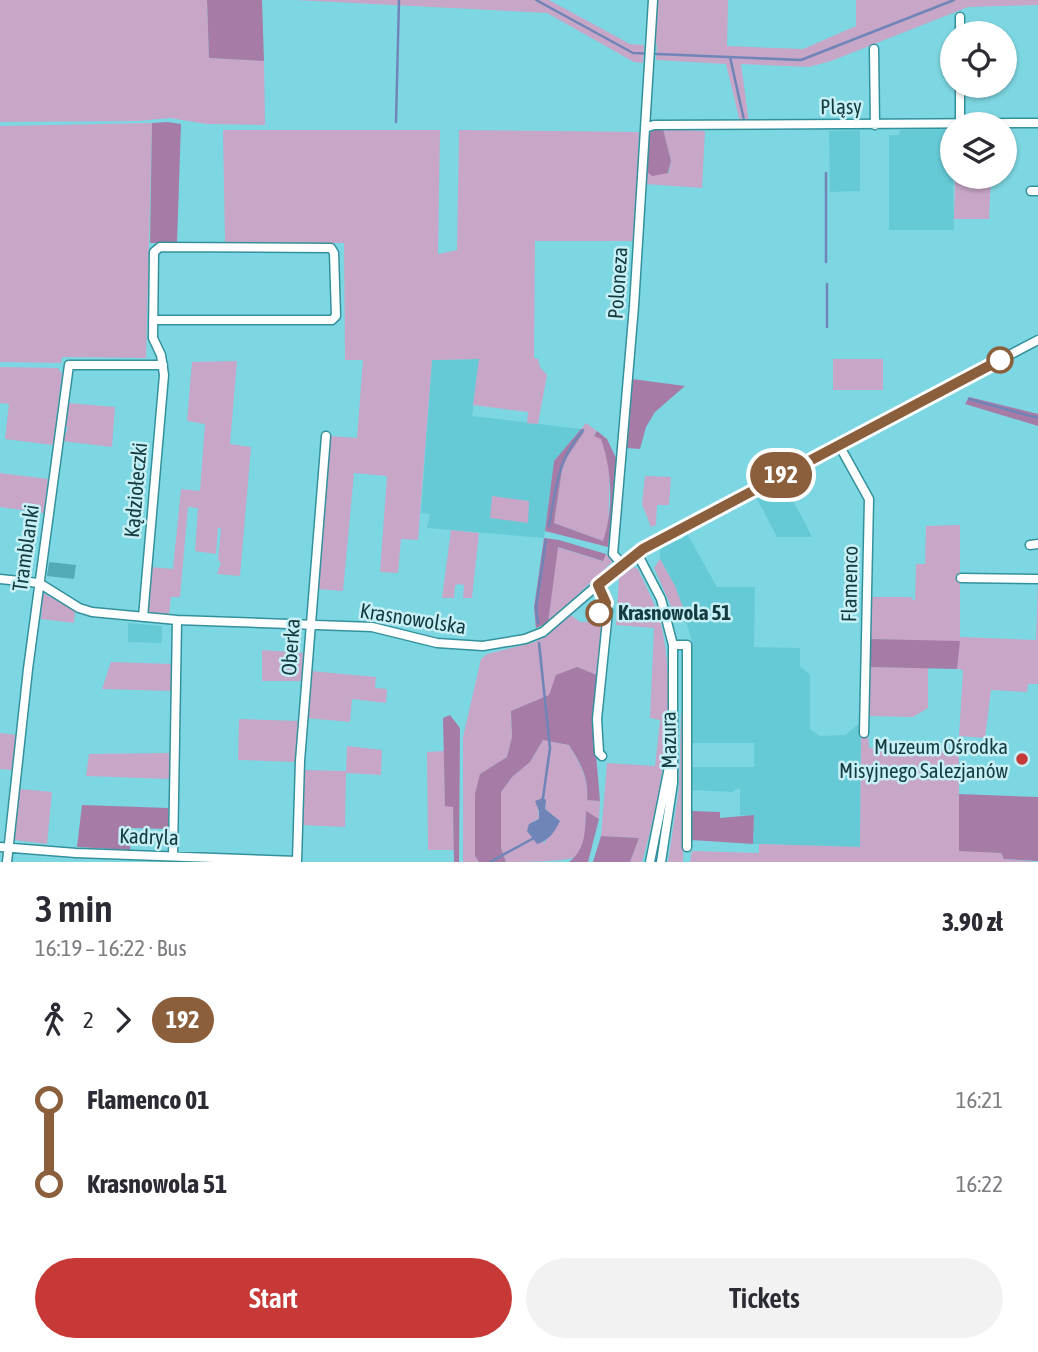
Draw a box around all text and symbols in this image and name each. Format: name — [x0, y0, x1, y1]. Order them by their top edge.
map controls — [940, 21, 1017, 189]
button: locate — [940, 21, 1017, 98]
street label: Pląsy — [820, 94, 862, 118]
button: layers — [940, 112, 1017, 189]
street label: Poloneza — [603, 246, 631, 320]
unlabelled marker — [987, 347, 1013, 373]
street label: Kądziołeczki — [119, 441, 151, 538]
line badge: 192 — [741, 452, 821, 498]
text: 192 — [764, 461, 798, 488]
street label: Tramblanki — [7, 503, 43, 593]
street label: Flamenco — [836, 546, 862, 622]
street label: Krasnowolska — [358, 598, 468, 638]
marker: Krasnowola 51 — [586, 600, 612, 626]
place label: Krasnowola 51 — [618, 600, 731, 624]
street label: Oberka — [276, 618, 304, 676]
street label: Mazura — [656, 711, 680, 769]
place label: Muzeum Ośrodka Misyjnego Salezjanów — [839, 734, 1008, 782]
marker: Muzeum Ośrodka Misyjnego Salezjanów — [1014, 751, 1030, 767]
street label: Kadryla — [119, 823, 179, 849]
text: 3 min — [35, 887, 113, 930]
text: 3.90 zł — [942, 907, 1003, 937]
text: 16:19 – 16:22 · Bus — [35, 935, 187, 961]
icon: walk — [35, 1001, 73, 1039]
icon: forward — [104, 1001, 142, 1039]
text: 192 — [166, 1006, 200, 1033]
text: 2 — [83, 1007, 94, 1033]
text: Flamenco 01 — [87, 1085, 209, 1115]
text: 16:21 — [956, 1087, 1003, 1113]
text: Krasnowola 51 — [87, 1169, 227, 1199]
text: 16:22 — [956, 1171, 1003, 1197]
button: Start — [35, 1258, 512, 1338]
button: Tickets — [526, 1258, 1003, 1338]

